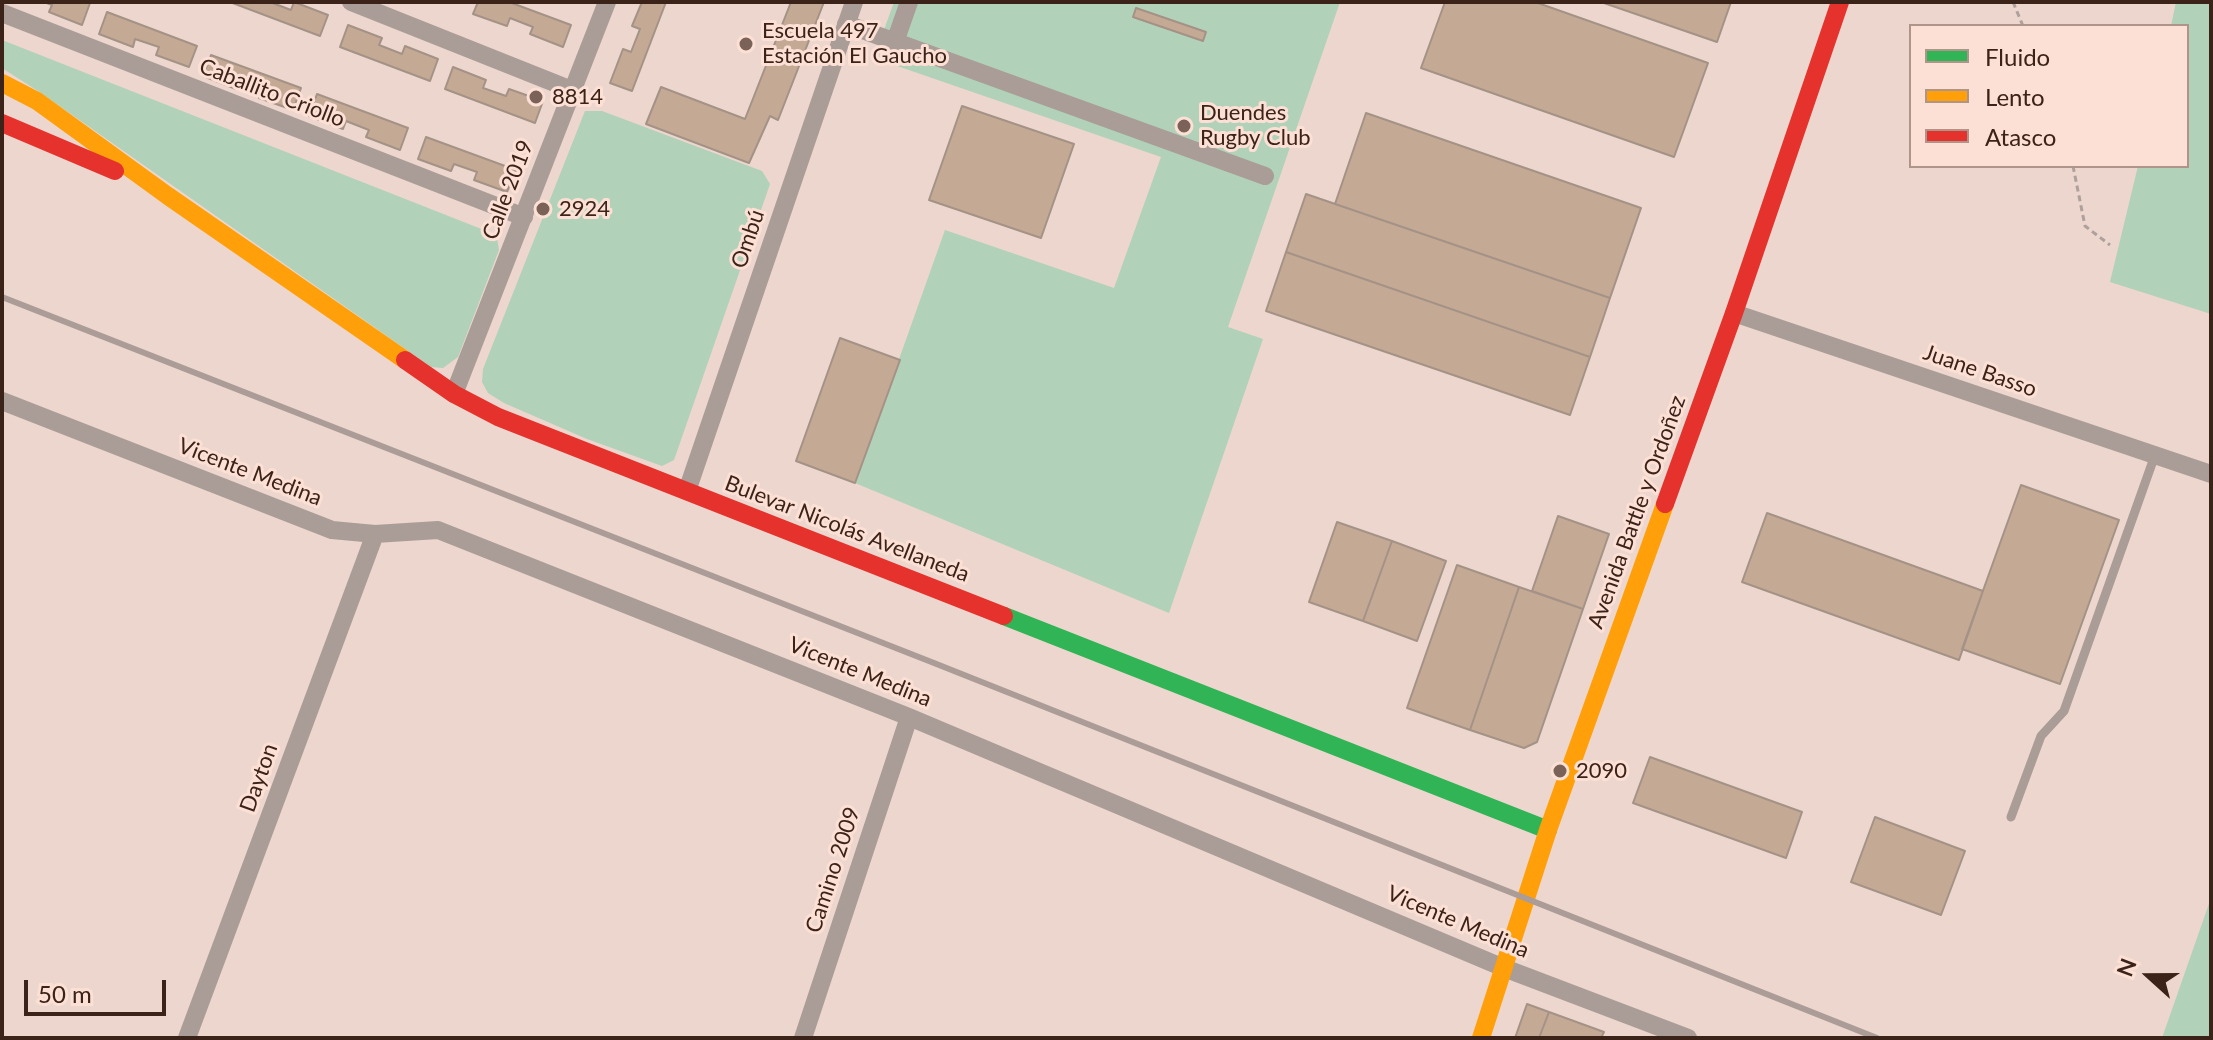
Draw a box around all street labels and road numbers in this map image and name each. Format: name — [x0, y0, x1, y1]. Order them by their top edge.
street label: Caballito Criollo — [196, 53, 348, 133]
street label: Calle 2019 — [477, 137, 539, 243]
street label: Ombú — [726, 206, 770, 272]
street label: Juane Basso — [1920, 339, 2040, 403]
street label: Avenida Battle y Ordoñez — [1583, 392, 1691, 632]
street label: Vicente Medina — [174, 432, 326, 512]
street label: Bulevar Nicolás Avellaneda — [721, 470, 973, 588]
street label: Vicente Medina — [785, 631, 935, 713]
street label: Dayton — [234, 740, 284, 816]
street label: Camino 2009 — [800, 804, 866, 936]
street label: Vicente Medina — [1383, 880, 1533, 964]

